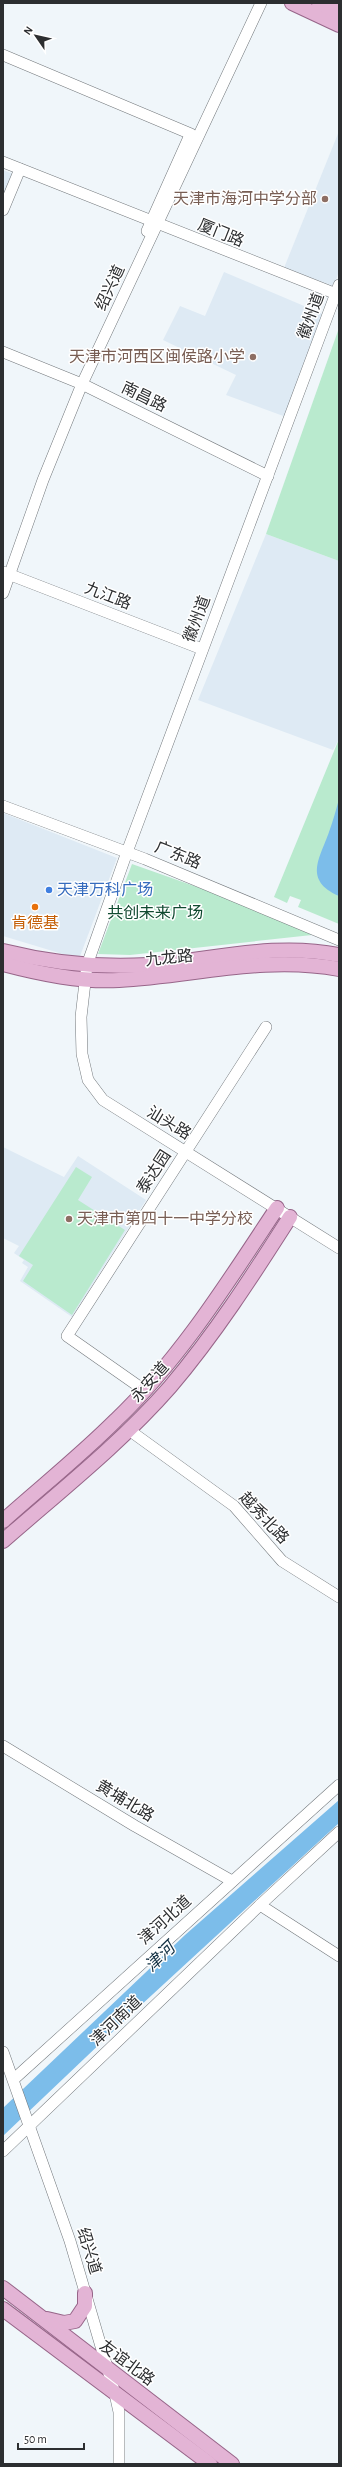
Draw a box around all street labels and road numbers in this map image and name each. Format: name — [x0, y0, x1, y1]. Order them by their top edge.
street label: 厦门路 — [196, 216, 247, 249]
street label: 绍兴道 — [92, 262, 127, 313]
street label: 徽州道 — [294, 290, 327, 341]
street label: 南昌路 — [119, 378, 170, 415]
street label: 九江路 — [83, 579, 134, 612]
street label: 徽州道 — [180, 593, 213, 644]
street label: 广东路 — [153, 838, 204, 871]
street label: 九龙路 — [144, 947, 194, 968]
street label: 汕头路 — [144, 1103, 194, 1142]
street label: 泰达园 — [133, 1147, 174, 1196]
street label: 永安道 — [127, 1358, 172, 1405]
street label: 越秀北路 — [236, 1488, 292, 1547]
street label: 黄埔北路 — [93, 1777, 157, 1824]
street label: 津河北道 — [135, 1892, 194, 1947]
street label: 津河南道 — [87, 1992, 145, 2049]
street label: 绍兴道 — [74, 2225, 105, 2276]
street label: 友谊北路 — [97, 2337, 158, 2389]

